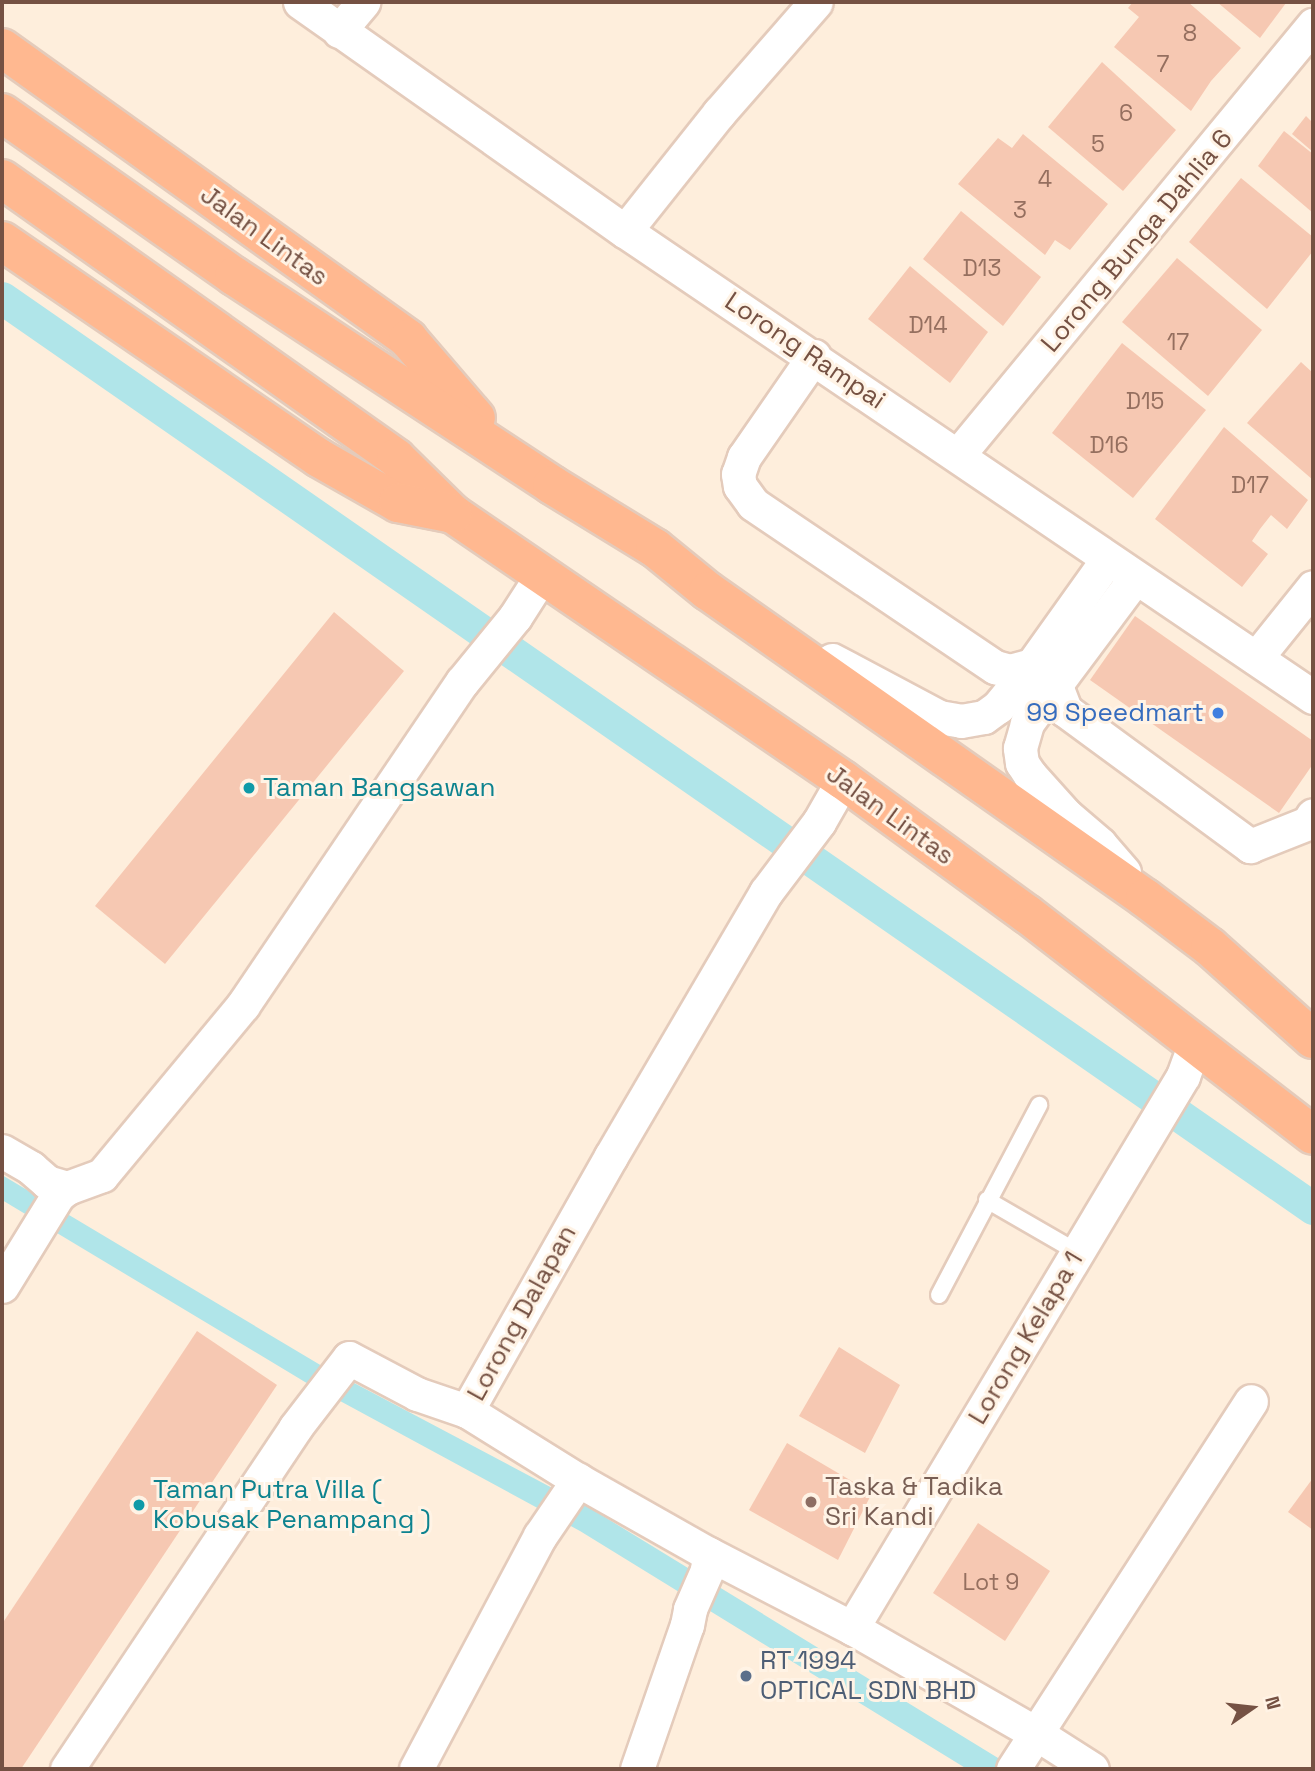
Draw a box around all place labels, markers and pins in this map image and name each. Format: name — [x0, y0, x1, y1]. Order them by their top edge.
place label: 99 Speedmart — [1026, 697, 1204, 729]
marker: 99 Speedmart — [1210, 705, 1226, 721]
place label: Taman Bangsawan — [263, 772, 495, 804]
marker: Taman Bangsawan — [241, 780, 257, 796]
place label: Taska & Tadika Sri Kandi — [825, 1471, 1004, 1532]
place label: Taman Putra Villa ( Kobusak Penampang ) — [153, 1474, 431, 1536]
marker: Taska & Tadika Sri Kandi — [803, 1494, 819, 1510]
marker: Taman Putra Villa ( Kobusak Penampang ) — [131, 1497, 147, 1513]
place label: RT 1994 OPTICAL SDN BHD — [760, 1645, 977, 1706]
marker: RT 1994 OPTICAL SDN BHD — [738, 1668, 754, 1684]

